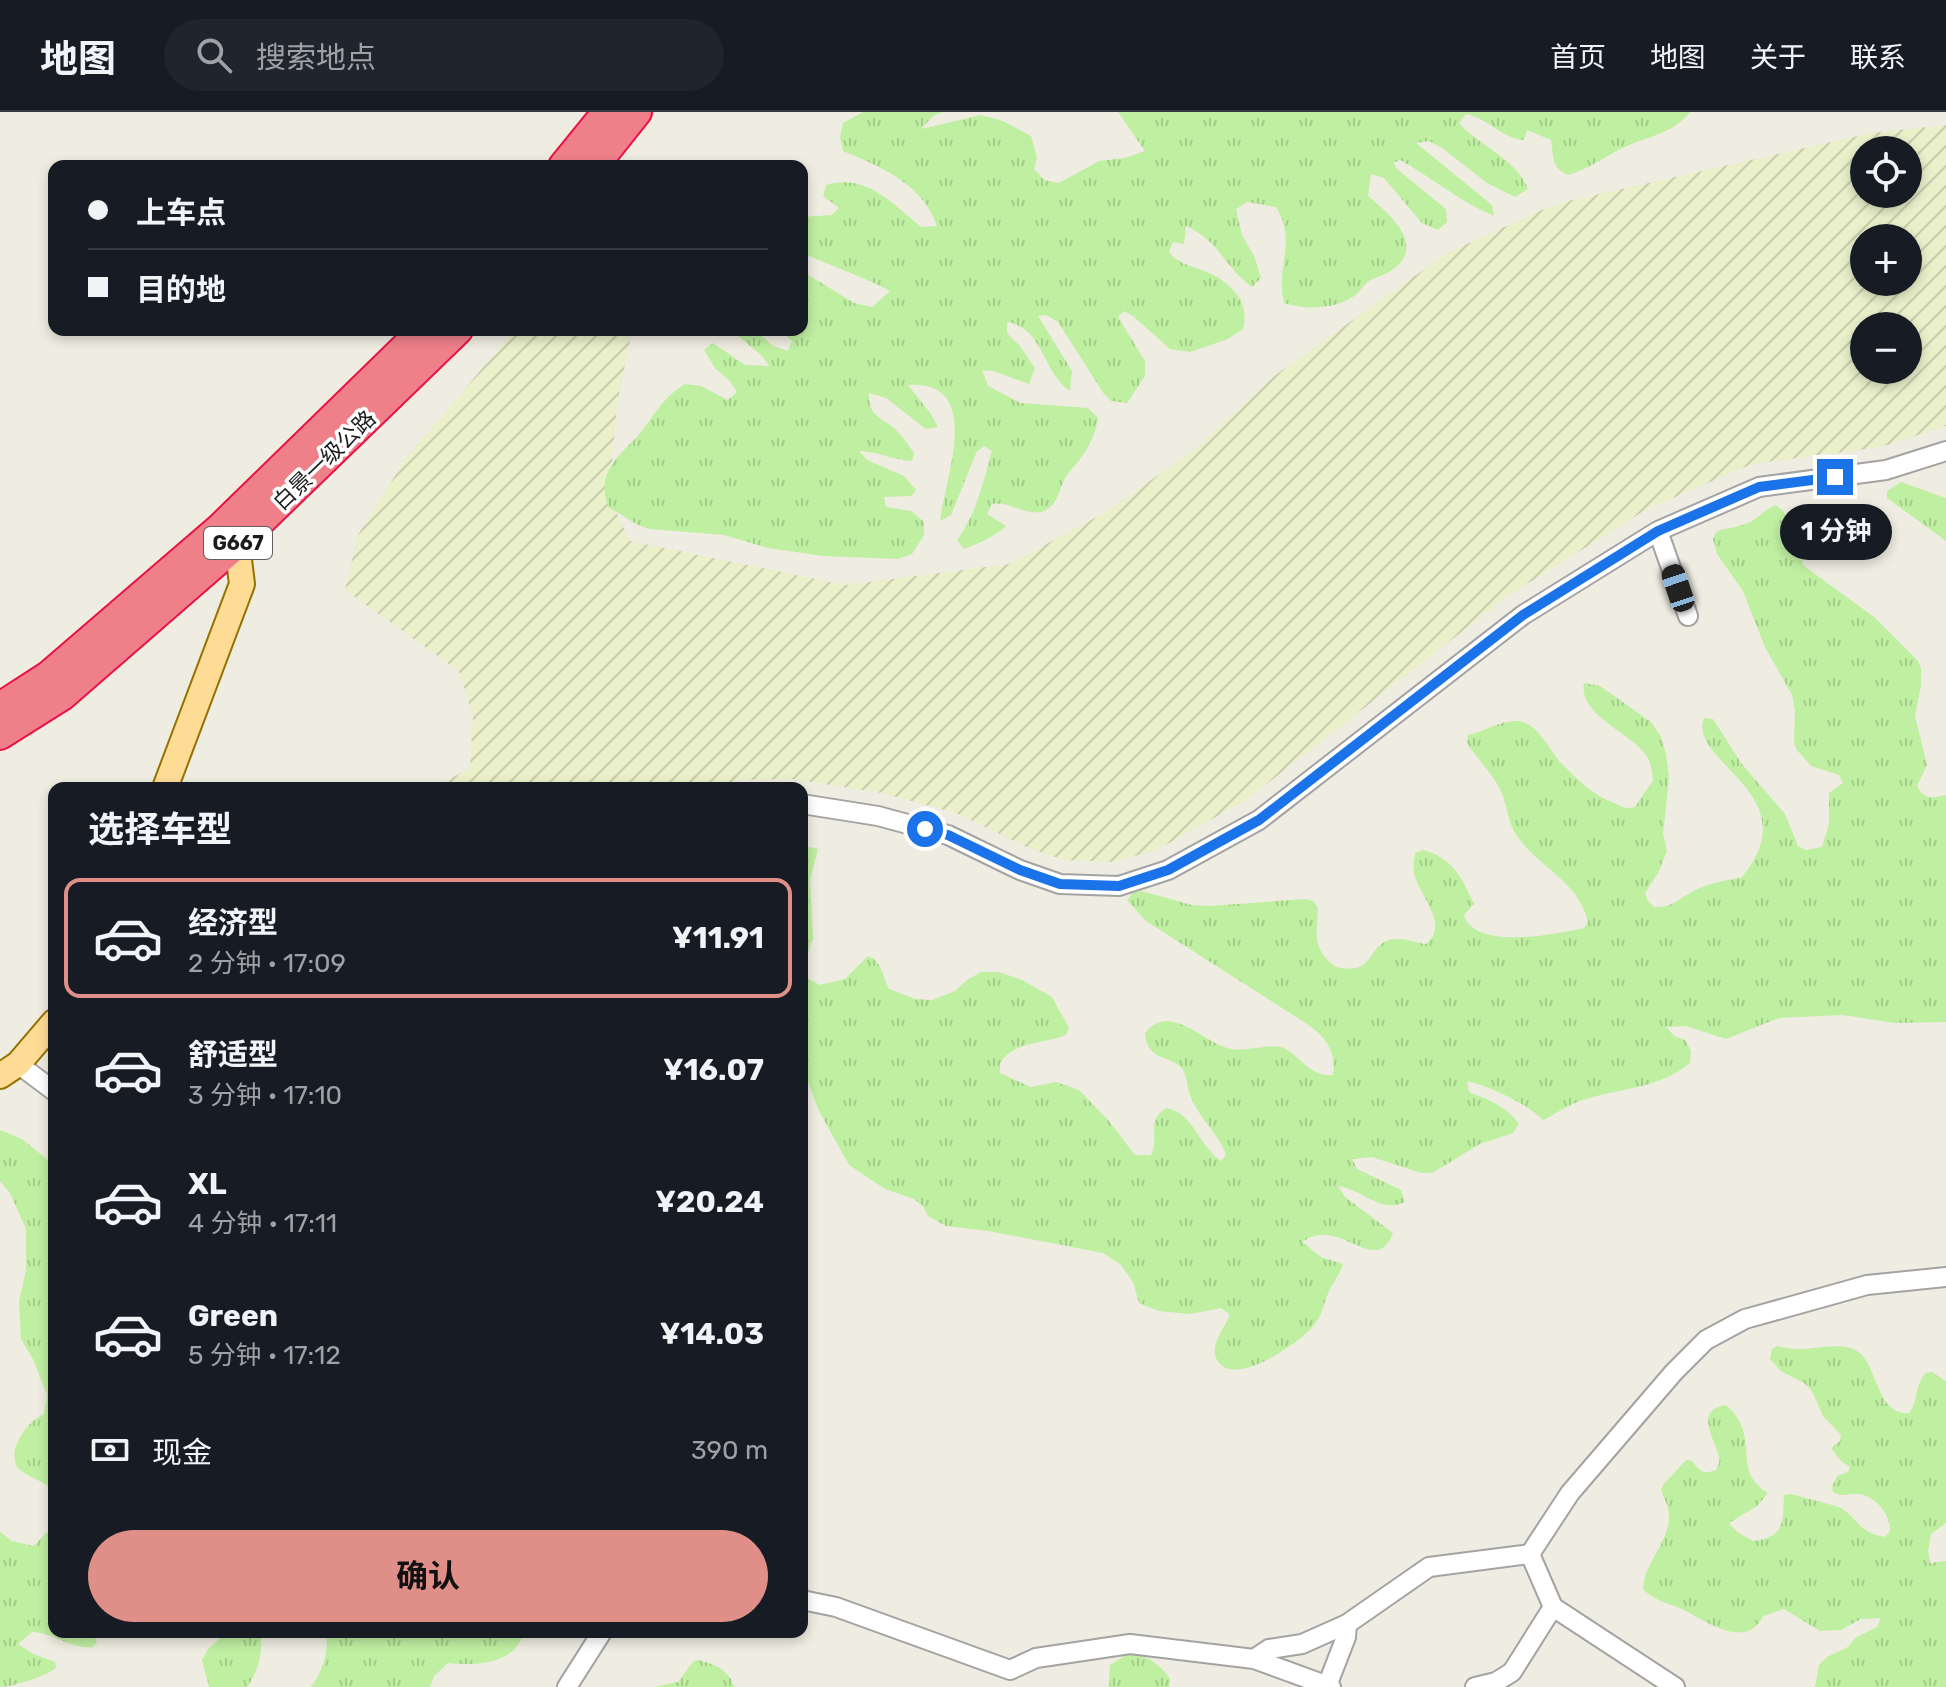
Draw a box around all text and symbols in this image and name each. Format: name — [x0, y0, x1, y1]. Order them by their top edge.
search box — [164, 19, 724, 91]
icon: search — [192, 33, 236, 77]
text: 地图 — [40, 36, 116, 82]
text: 搜索地点 — [256, 40, 376, 76]
text: 首页 — [1550, 41, 1606, 74]
text: 地图 — [1650, 41, 1706, 74]
text: 关于 — [1750, 41, 1806, 74]
text: 联系 — [1850, 41, 1906, 74]
map controls — [1850, 136, 1922, 384]
button: locate — [1850, 136, 1922, 208]
text: 上车点 — [136, 195, 226, 231]
button: + — [1850, 224, 1922, 296]
text: 目的地 — [136, 272, 226, 308]
button: − — [1850, 312, 1922, 384]
street label: 白景一级公路 — [267, 405, 381, 516]
route end — [1817, 459, 1853, 495]
callout: 1 分钟 — [1779, 505, 1891, 561]
text: 1 分钟 — [1801, 516, 1871, 547]
road number: G667 — [204, 527, 272, 559]
car — [1659, 561, 1697, 615]
text: 选择车型 — [88, 808, 232, 851]
route start — [907, 811, 943, 847]
icon: car — [92, 902, 164, 974]
text: 经济型 — [188, 905, 278, 941]
text: ¥11.91 — [672, 920, 764, 956]
text: 2 分钟 · 17:09 — [188, 948, 346, 979]
icon: car — [92, 1034, 164, 1106]
text: 舒适型 — [188, 1037, 278, 1073]
text: ¥16.07 — [663, 1052, 764, 1088]
text: 3 分钟 · 17:10 — [188, 1080, 342, 1111]
icon: car — [92, 1166, 164, 1238]
text: XL — [188, 1166, 227, 1202]
text: ¥20.24 — [655, 1184, 764, 1220]
text: 4 分钟 · 17:11 — [188, 1208, 337, 1239]
icon: car — [92, 1298, 164, 1370]
text: Green — [188, 1298, 278, 1334]
text: ¥14.03 — [660, 1316, 764, 1352]
text: 5 分钟 · 17:12 — [188, 1340, 341, 1371]
icon: cash — [88, 1428, 132, 1472]
text: 现金 — [152, 1435, 212, 1471]
text: 390 m — [691, 1435, 768, 1466]
button: 确认 — [88, 1530, 768, 1622]

